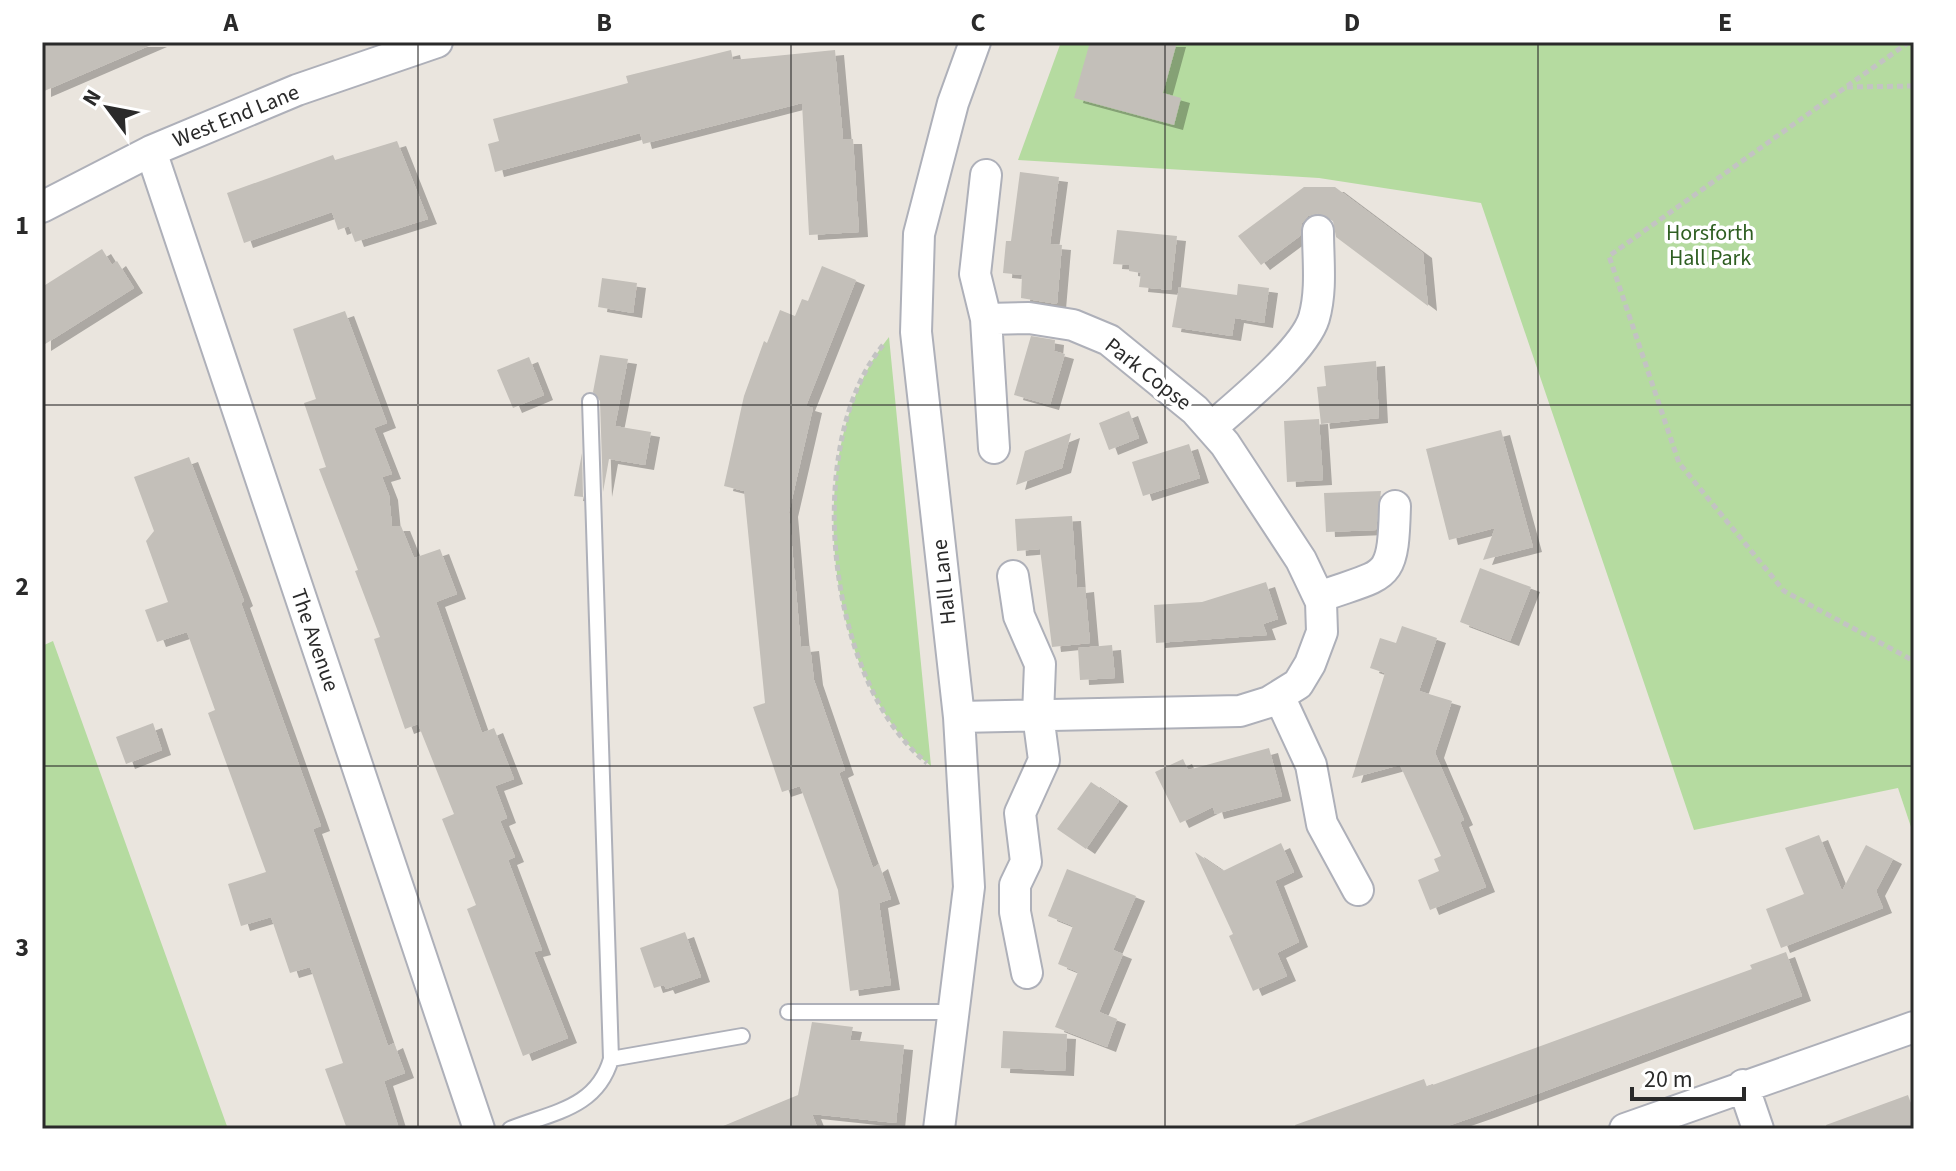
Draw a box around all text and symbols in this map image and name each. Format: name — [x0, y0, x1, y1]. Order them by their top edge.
text: A — [223, 4, 240, 41]
text: B — [596, 4, 612, 41]
text: C — [970, 4, 986, 41]
text: D — [1344, 4, 1360, 41]
text: E — [1718, 4, 1732, 41]
north arrow — [68, 68, 148, 148]
street label: West End Lane — [168, 76, 304, 156]
text: N — [74, 83, 109, 113]
text: 1 — [15, 207, 29, 244]
park label: Horsforth Hall Park — [1666, 217, 1754, 274]
street label: Park Copse — [1098, 330, 1198, 418]
street label: Hall Lane — [924, 538, 964, 626]
text: 2 — [15, 568, 29, 605]
street label: The Avenue — [282, 584, 348, 696]
text: 3 — [15, 929, 29, 966]
scale bar — [1632, 1051, 1744, 1101]
text: 20 m — [1644, 1062, 1693, 1097]

